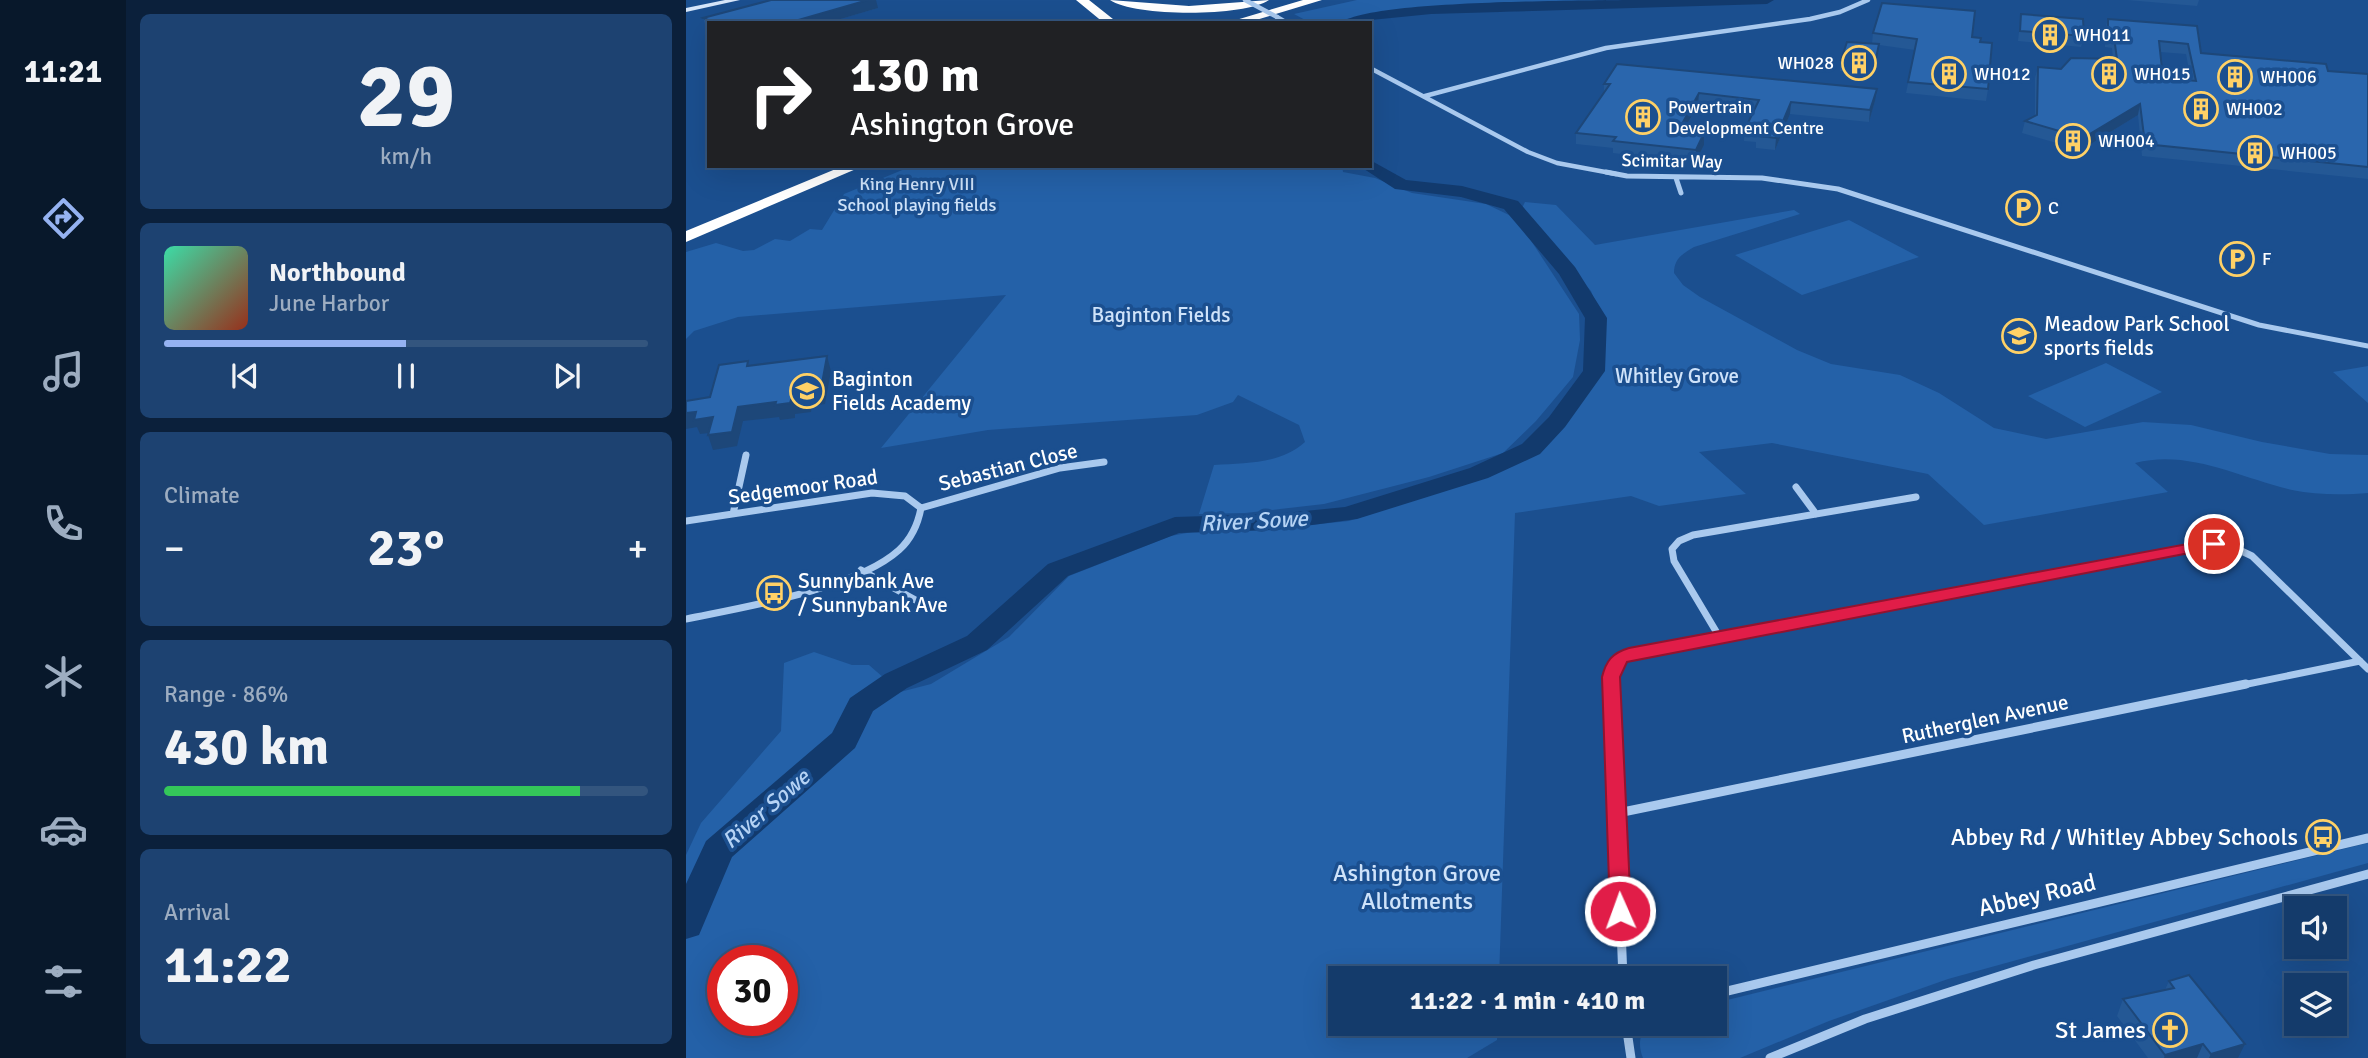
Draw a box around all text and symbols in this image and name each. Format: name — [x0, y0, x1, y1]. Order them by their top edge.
building icon: WH011 — [2031, 16, 2069, 54]
place label: WH011 — [2074, 24, 2131, 46]
text: 29 — [357, 40, 455, 153]
building icon: WH028 — [1840, 44, 1878, 82]
text: 130 m — [850, 45, 980, 105]
icon: right — [735, 49, 826, 140]
text: 11:21 — [24, 52, 102, 91]
place label: WH028 — [1777, 52, 1834, 74]
building icon: WH012 — [1930, 55, 1968, 93]
building icon: WH015 — [2090, 55, 2128, 93]
building icon: WH006 — [2216, 58, 2254, 96]
place label: WH012 — [1974, 63, 2031, 85]
place label: WH015 — [2134, 63, 2191, 85]
place label: WH006 — [2260, 66, 2317, 88]
building icon: WH002 — [2182, 90, 2220, 128]
place label: Powertrain Development Centre — [1668, 96, 1824, 139]
building icon: Powertrain Development Centre — [1624, 98, 1662, 136]
place label: WH002 — [2226, 98, 2283, 120]
text: Ashington Grove — [850, 105, 1074, 144]
building icon: WH004 — [2054, 122, 2092, 160]
place label: WH004 — [2098, 130, 2155, 152]
building icon: WH005 — [2236, 134, 2274, 172]
text: km/h — [380, 142, 432, 171]
place label: WH005 — [2280, 142, 2337, 164]
street label: Scimitar Way — [1621, 149, 1723, 173]
park label: King Henry VIII School playing fields — [838, 173, 997, 216]
parking icon: C — [2004, 189, 2042, 227]
icon: directions — [39, 194, 88, 243]
place label: C — [2048, 197, 2059, 219]
parking icon: F — [2218, 240, 2256, 278]
place label: F — [2262, 248, 2271, 270]
text: Northbound — [269, 257, 406, 289]
text: June Harbor — [269, 289, 389, 318]
park label: Baginton Fields — [1091, 302, 1231, 328]
place label: Meadow Park School sports fields — [2044, 311, 2230, 361]
school or university icon: Meadow Park School sports fields — [2000, 317, 2038, 355]
icon: music — [39, 347, 88, 396]
icon: previous — [226, 357, 264, 395]
icon: pause — [387, 357, 425, 395]
icon: next — [548, 357, 586, 395]
park label: Whitley Grove — [1615, 363, 1739, 389]
place label: Baginton Fields Academy — [832, 366, 971, 416]
school or university icon: Baginton Fields Academy — [788, 372, 826, 410]
street label: Sebastian Close — [936, 437, 1080, 497]
street label: Sedgemoor Road — [727, 464, 879, 510]
text: Climate — [164, 481, 240, 510]
icon: phone — [39, 499, 88, 548]
water label: River Sowe — [1200, 504, 1310, 538]
pin — [2184, 514, 2244, 574]
text: 23° — [368, 516, 444, 580]
text: − — [164, 525, 185, 572]
text: + — [627, 525, 648, 572]
icon: arrive — [2195, 525, 2233, 563]
place label: Sunnybank Ave / Sunnybank Ave — [798, 568, 948, 618]
bus stop icon: Sunnybank Ave / Sunnybank Ave — [755, 574, 793, 612]
icon: climate — [39, 652, 88, 701]
text: Range · 86% — [164, 680, 288, 709]
street label: Rutherglen Avenue — [1899, 689, 2071, 749]
text: 430 km — [164, 715, 329, 779]
water label: River Sowe — [716, 762, 817, 855]
icon: car — [39, 805, 88, 854]
bus stop icon: Abbey Rd / Whitley Abbey Schools — [2304, 818, 2342, 856]
place label: Abbey Rd / Whitley Abbey Schools — [1951, 822, 2298, 852]
park label: Ashington Grove Allotments — [1333, 858, 1501, 916]
street label: Abbey Road — [1975, 867, 2099, 923]
position arrow — [1583, 874, 1657, 948]
map controls — [2284, 896, 2347, 1036]
button: sound — [2284, 896, 2347, 959]
text: Arrival — [164, 898, 230, 927]
text: 11:22 — [164, 933, 292, 997]
speed limit sign: 30 — [707, 945, 798, 1036]
icon: filters — [39, 957, 88, 1006]
button: layers — [2284, 973, 2347, 1036]
text: 11:22 · 1 min · 410 m — [1410, 985, 1645, 1017]
church icon: St James — [2151, 1011, 2189, 1049]
place label: St James — [2055, 1015, 2146, 1045]

